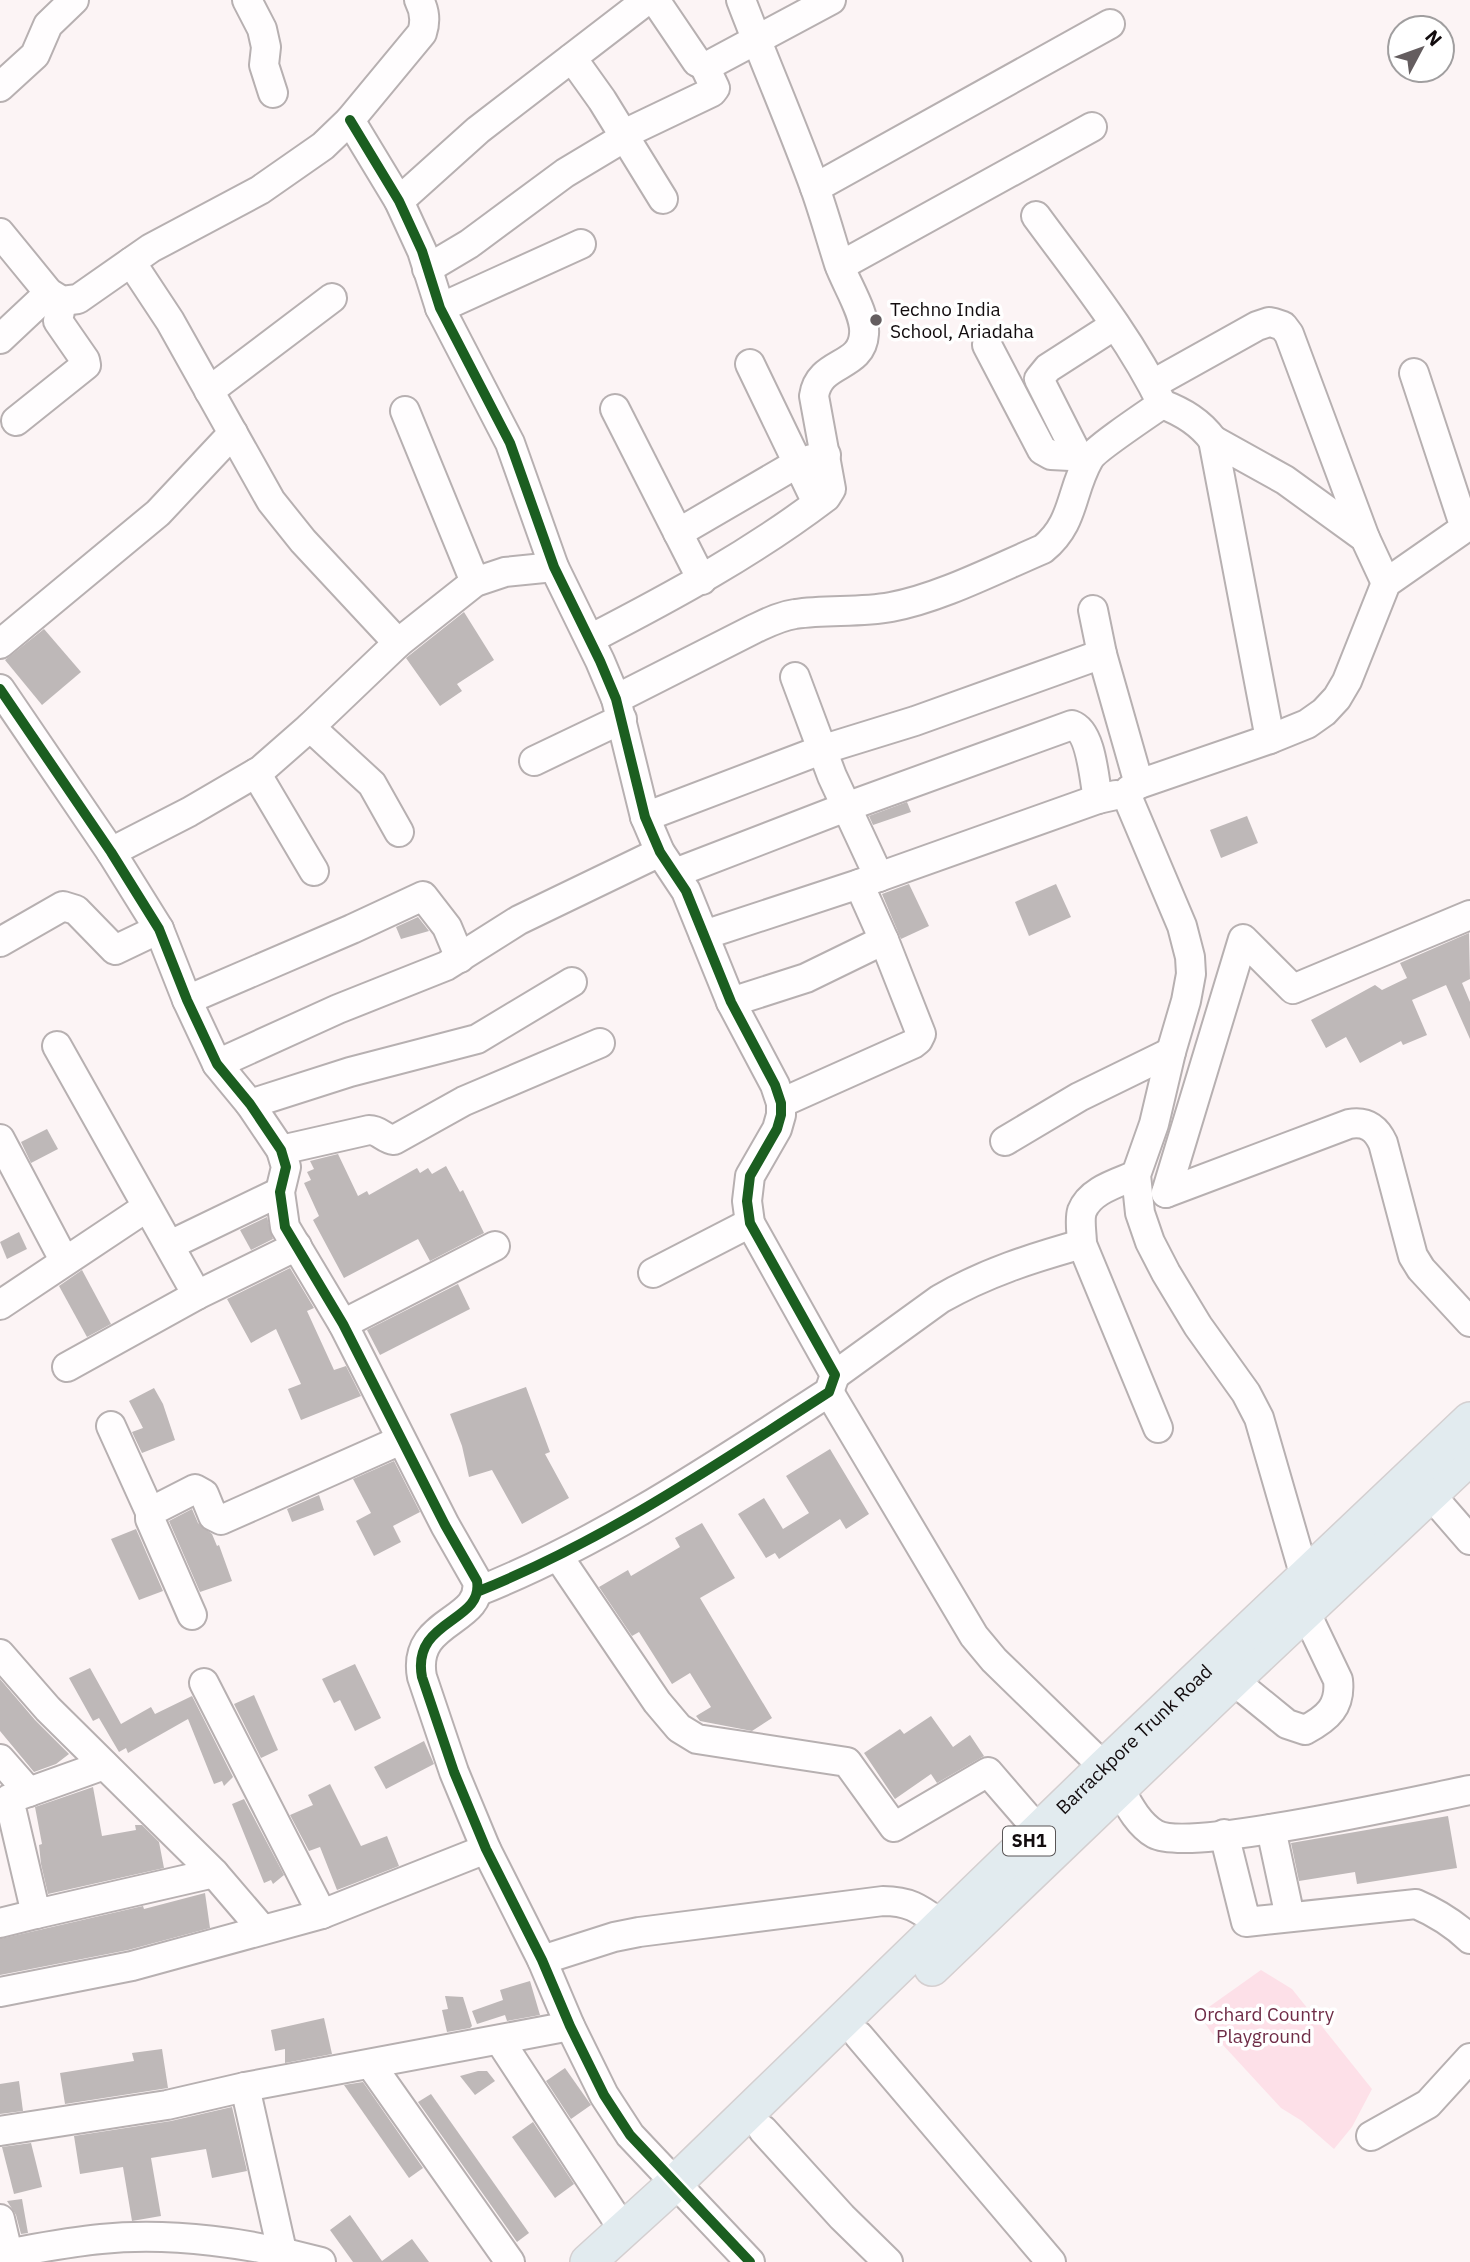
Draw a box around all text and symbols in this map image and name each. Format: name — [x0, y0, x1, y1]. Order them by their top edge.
north arrow — [1386, 14, 1456, 84]
text: N — [1420, 25, 1447, 51]
place label: Techno India School, Ariadaha — [890, 297, 1034, 343]
marker: Techno India School, Ariadaha — [868, 312, 884, 328]
street label: Barrackpore Trunk Road — [1051, 1659, 1217, 1819]
road number: SH1 — [1003, 1826, 1055, 1856]
park label: Orchard Country Playground — [1194, 2002, 1335, 2048]

